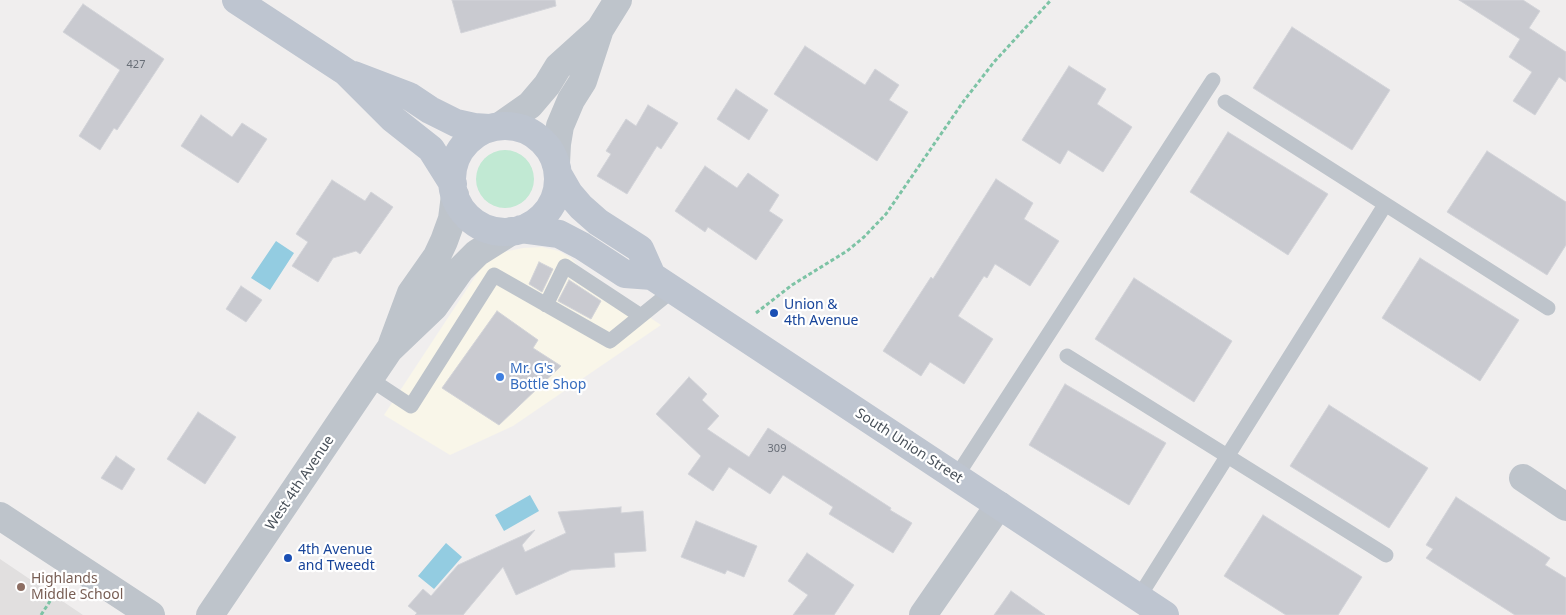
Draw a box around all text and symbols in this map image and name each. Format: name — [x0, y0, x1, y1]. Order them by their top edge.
house number: 427 — [127, 58, 145, 72]
place label: Union & 4th Avenue — [784, 297, 859, 330]
marker: Union & 4th Avenue — [768, 307, 780, 319]
place label: Mr. G's Bottle Shop — [510, 361, 586, 394]
marker: Mr. G's Bottle Shop — [494, 371, 506, 383]
street label: South Union Street — [852, 405, 966, 487]
street label: West 4th Avenue — [262, 432, 338, 534]
house number: 309 — [768, 442, 786, 456]
place label: 4th Avenue and Tweedt — [298, 542, 375, 574]
marker: 4th Avenue and Tweedt — [282, 552, 294, 564]
place label: Highlands Middle School — [31, 571, 123, 604]
marker: Highlands Middle School — [15, 581, 27, 593]

